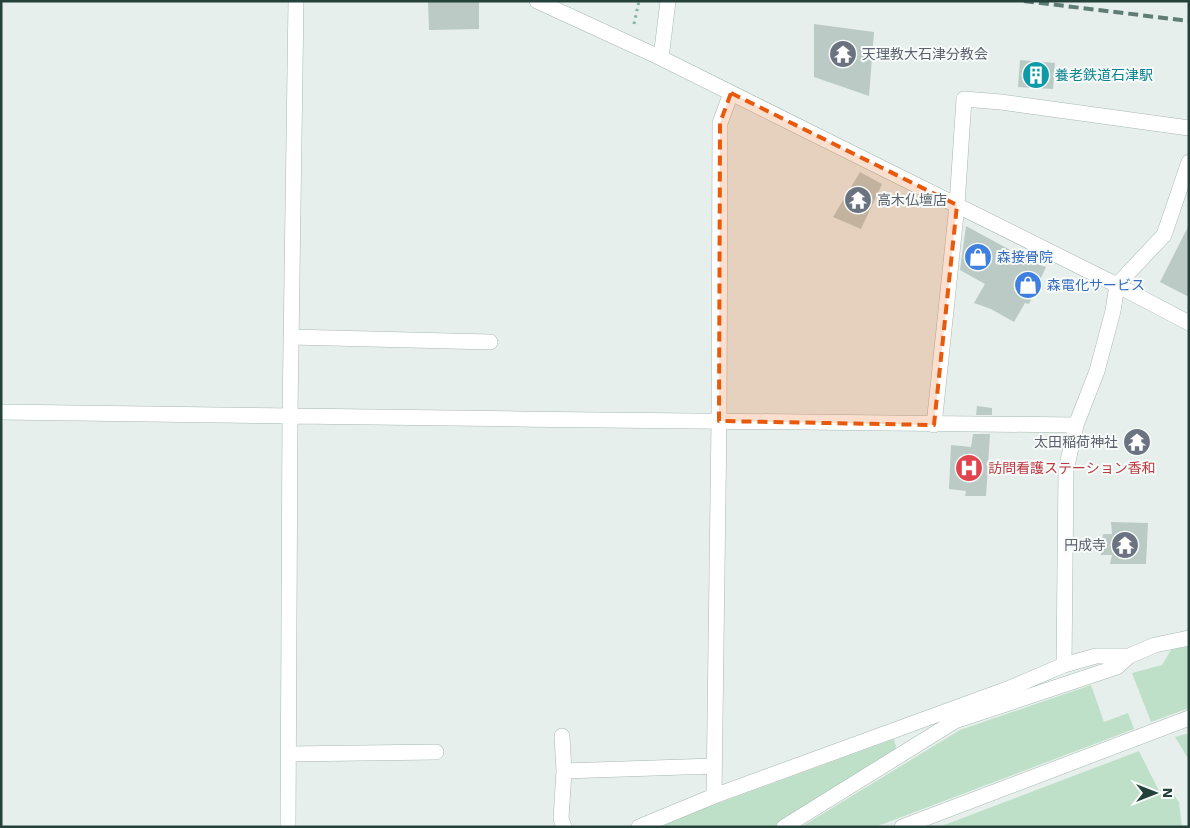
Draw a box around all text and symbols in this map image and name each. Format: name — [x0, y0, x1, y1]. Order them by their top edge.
temple icon: 天理教大石津分教会 — [828, 39, 858, 69]
place label: 天理教大石津分教会 — [862, 46, 988, 62]
building icon: 養老鉄道石津駅 — [1021, 60, 1051, 90]
place label: 養老鉄道石津駅 — [1055, 67, 1153, 83]
temple icon: 高木仏壇店 — [843, 185, 873, 215]
place label: 高木仏壇店 — [877, 192, 947, 208]
shop icon: 森接骨院 — [963, 242, 993, 272]
place label: 森接骨院 — [997, 249, 1053, 265]
shop icon: 森電化サービス — [1013, 270, 1043, 300]
place label: 森電化サービス — [1047, 277, 1145, 293]
temple icon: 太田稲荷神社 — [1122, 427, 1152, 457]
place label: 太田稲荷神社 — [1034, 434, 1118, 450]
hospital icon: 訪問看護ステーション香和 — [954, 453, 984, 483]
place label: 訪問看護ステーション香和 — [988, 460, 1156, 476]
temple icon: 円成寺 — [1110, 530, 1140, 560]
place label: 円成寺 — [1064, 537, 1106, 553]
north arrow — [1130, 768, 1180, 818]
text: N — [1160, 788, 1176, 798]

